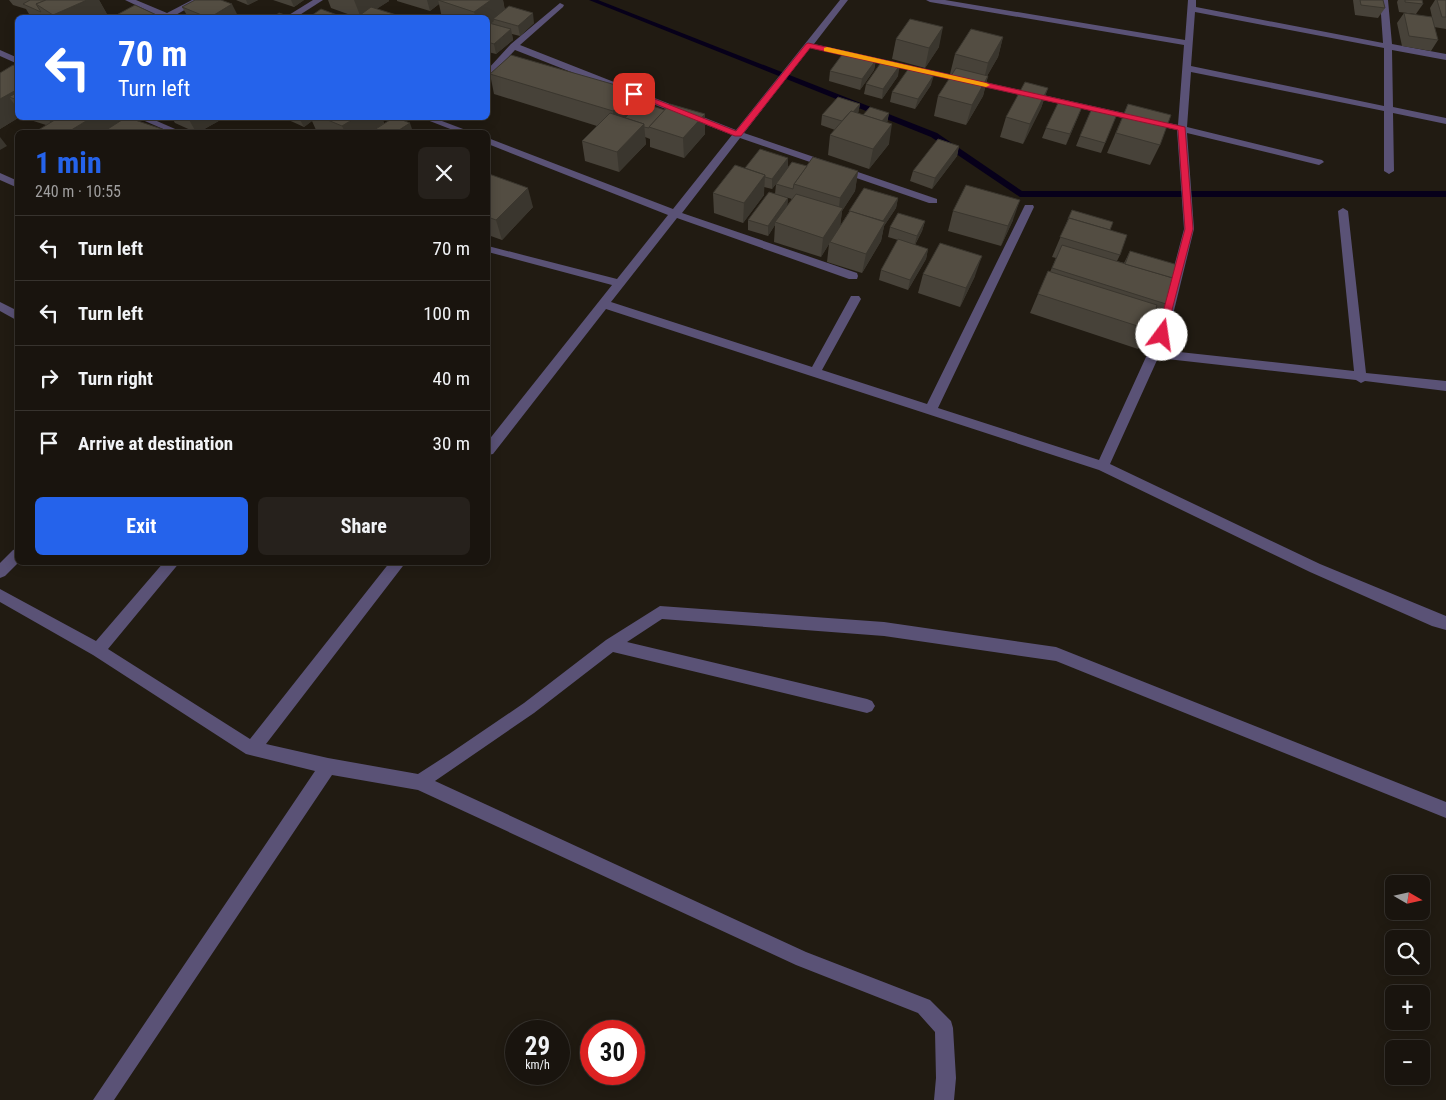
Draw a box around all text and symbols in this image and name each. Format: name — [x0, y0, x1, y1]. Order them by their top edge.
text: 70 m — [118, 34, 187, 75]
icon: left — [35, 35, 100, 100]
pin — [613, 73, 655, 115]
text: Turn left — [118, 76, 190, 101]
icon: arrive — [620, 80, 648, 108]
text: 1 min — [35, 145, 102, 180]
button: close — [418, 147, 470, 199]
text: 240 m · 10:55 — [35, 182, 121, 201]
icon: left — [35, 234, 63, 262]
text: Turn left — [78, 237, 143, 260]
text: 70 m — [433, 237, 470, 260]
icon: left — [35, 299, 63, 327]
text: Turn left — [78, 302, 143, 325]
text: 100 m — [423, 302, 470, 325]
position arrow — [1135, 308, 1187, 360]
icon: right — [35, 364, 63, 392]
text: Turn right — [78, 367, 153, 390]
text: 40 m — [433, 367, 470, 390]
icon: arrive — [35, 429, 63, 457]
text: Arrive at destination — [78, 432, 233, 455]
text: 30 m — [433, 432, 470, 455]
button: Exit — [35, 497, 248, 555]
button: Share — [258, 497, 470, 555]
north arrow — [1385, 875, 1430, 920]
map controls — [1385, 875, 1430, 1085]
button: search — [1385, 930, 1430, 975]
button: + — [1385, 985, 1430, 1030]
speed limit sign: 30 — [580, 1020, 645, 1085]
text: 29 — [525, 1032, 550, 1061]
button: − — [1385, 1040, 1430, 1085]
text: km/h — [525, 1058, 550, 1072]

